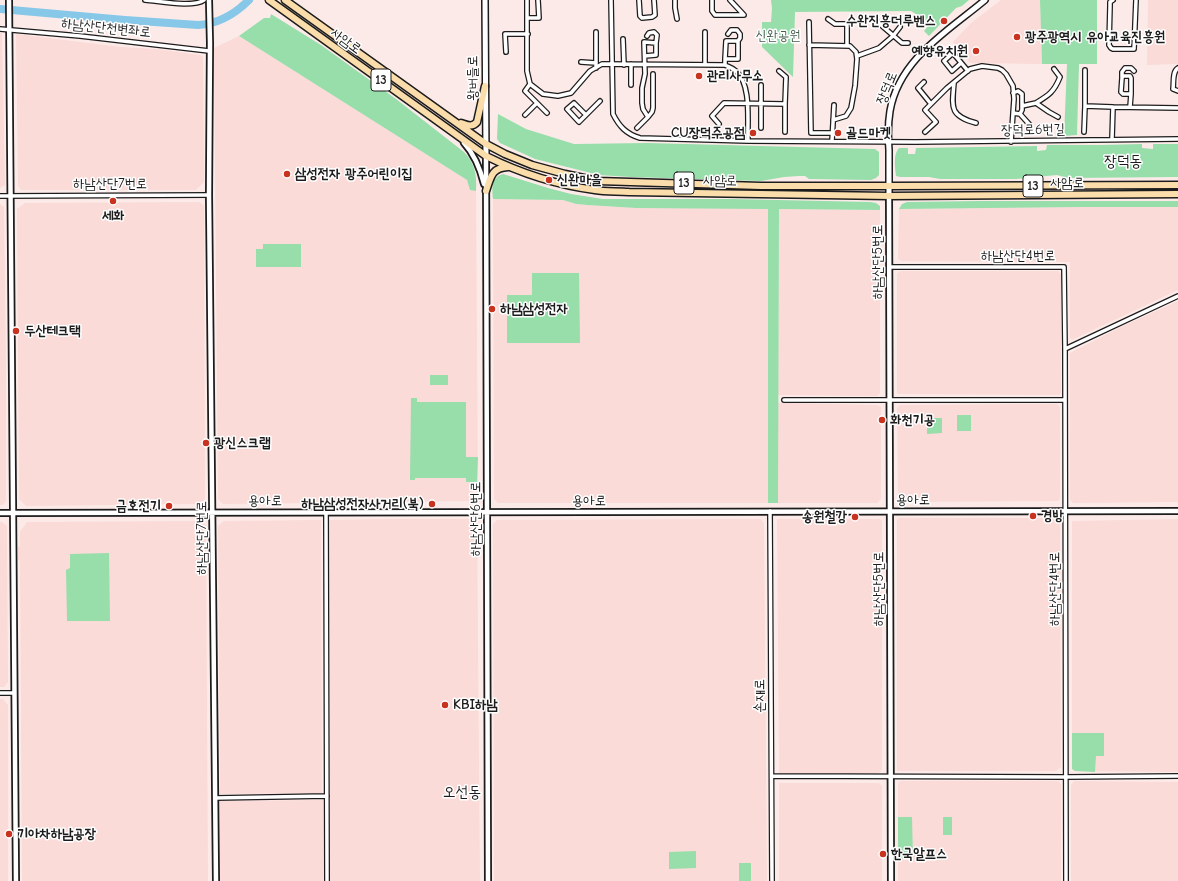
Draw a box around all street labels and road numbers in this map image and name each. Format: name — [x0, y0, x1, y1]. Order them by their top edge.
street label: 하남산단천변좌로 — [60, 15, 152, 41]
street label: 사암로 — [327, 24, 365, 58]
street label: 왕버들로 — [465, 55, 481, 101]
road number: 13 — [371, 69, 391, 91]
street label: 장덕로 — [873, 69, 901, 107]
street label: 장덕로6번길 — [1001, 121, 1065, 139]
road number: 13 — [674, 172, 694, 194]
street label: 사암로 — [703, 172, 737, 190]
road number: 13 — [1023, 175, 1043, 197]
street label: 사암로 — [1050, 175, 1084, 191]
street label: 하남산단7번로 — [73, 176, 147, 192]
street label: 하남산단5번로 — [870, 224, 886, 300]
street label: 하남산단4번로 — [981, 248, 1055, 264]
street label: 하남산단6번로 — [468, 481, 484, 557]
street label: 용아로 — [896, 492, 930, 508]
street label: 용아로 — [248, 493, 282, 509]
street label: 용아로 — [572, 493, 606, 509]
street label: 하남산단7번로 — [194, 501, 210, 575]
street label: 하남산단5번로 — [871, 551, 887, 627]
street label: 하남산단4번로 — [1047, 552, 1063, 626]
street label: 손재로 — [752, 679, 768, 713]

